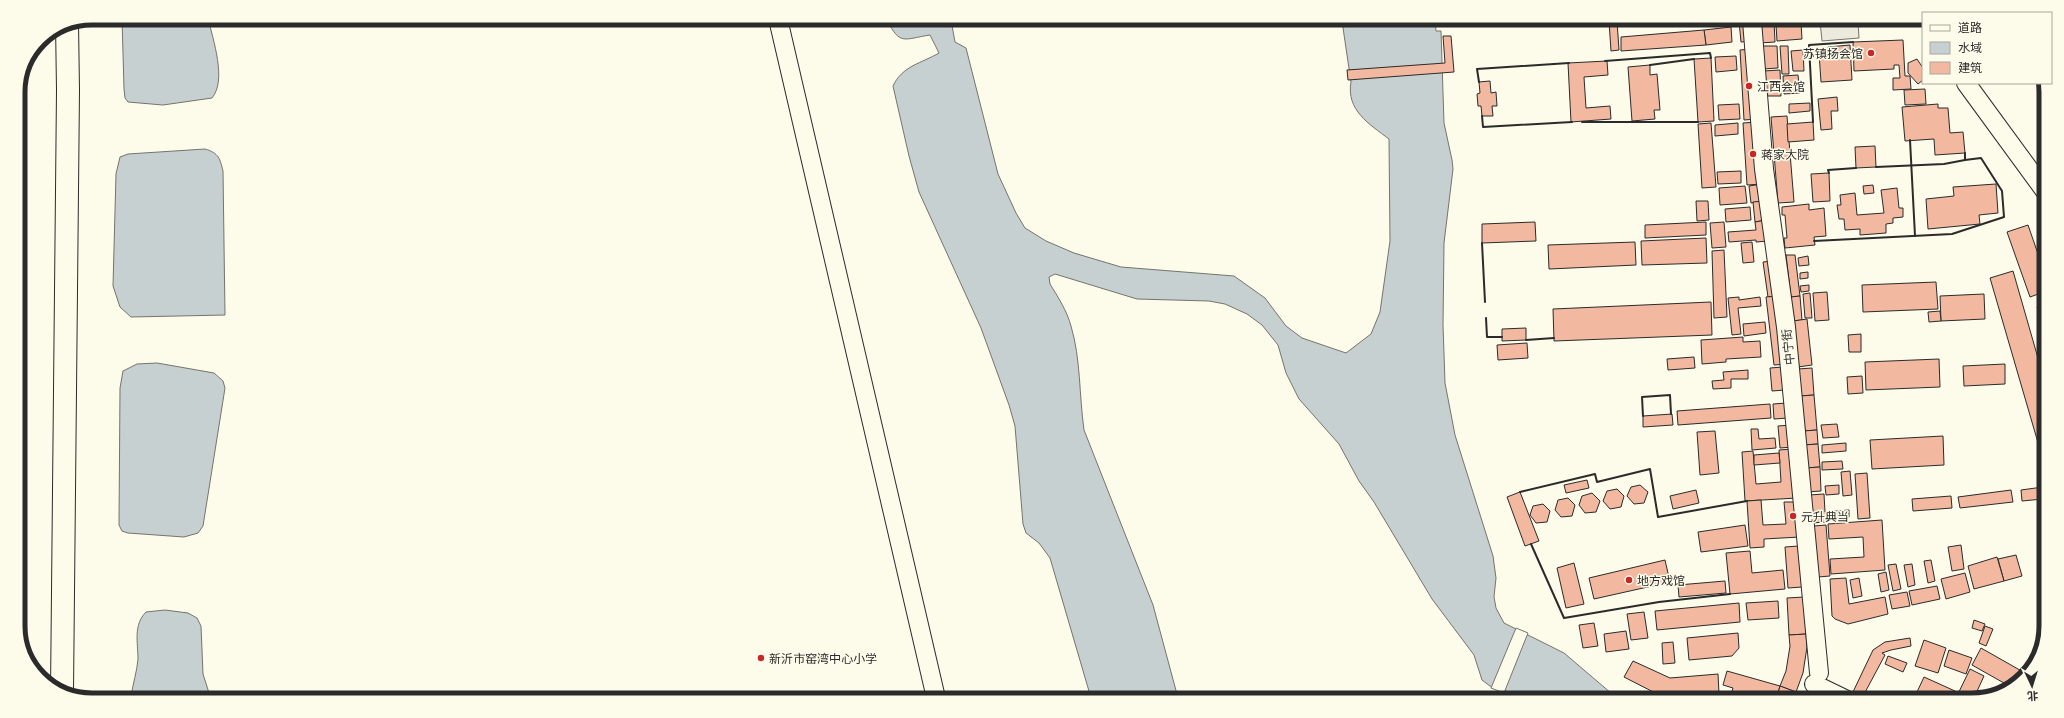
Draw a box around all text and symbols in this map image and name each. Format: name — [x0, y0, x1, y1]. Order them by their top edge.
legend — [1922, 12, 2052, 84]
text: 道路 — [1958, 20, 1982, 35]
text: 水域 — [1958, 40, 1982, 55]
place label: 苏镇扬会馆 — [1803, 46, 1863, 61]
marker: 苏镇扬会馆 — [1866, 48, 1876, 58]
text: 建筑 — [1958, 60, 1982, 75]
place label: 江西会馆 — [1757, 79, 1805, 94]
marker: 江西会馆 — [1744, 81, 1754, 91]
place label: 蒋家大院 — [1761, 147, 1809, 162]
marker: 蒋家大院 — [1748, 149, 1758, 159]
street label: 中宁街 — [1779, 328, 1797, 366]
place label: 元升典当 — [1801, 509, 1849, 524]
marker: 元升典当 — [1788, 511, 1798, 521]
place label: 地方戏馆 — [1637, 573, 1685, 588]
marker: 地方戏馆 — [1624, 575, 1634, 585]
place label: 新沂市窑湾中心小学 — [769, 651, 877, 666]
marker: 新沂市窑湾中心小学 — [756, 653, 766, 663]
north arrow — [2012, 666, 2052, 706]
text: 北 — [2027, 689, 2039, 703]

